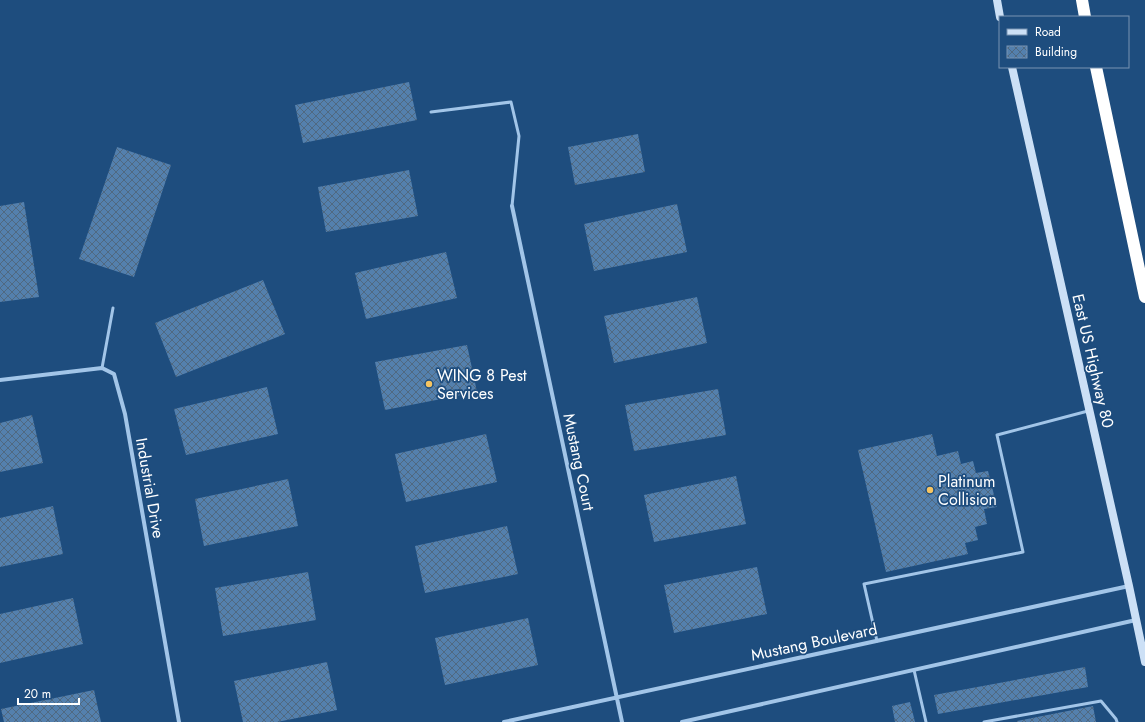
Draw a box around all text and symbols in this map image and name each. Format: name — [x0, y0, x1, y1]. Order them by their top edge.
legend — [999, 16, 1129, 68]
text: Road — [1035, 23, 1061, 41]
text: Building — [1035, 43, 1077, 61]
street label: East US Highway 80 — [1066, 292, 1120, 430]
place label: WING 8 Pest Services — [437, 364, 527, 405]
marker: WING 8 Pest Services — [424, 379, 434, 389]
street label: Mustang Court — [557, 411, 601, 513]
street label: Industrial Drive — [130, 436, 170, 540]
place label: Platinum Collision — [938, 470, 997, 511]
marker: Platinum Collision — [925, 485, 935, 495]
street label: Mustang Boulevard — [749, 617, 879, 667]
scale bar — [18, 680, 79, 706]
text: 20 m — [24, 685, 51, 703]

